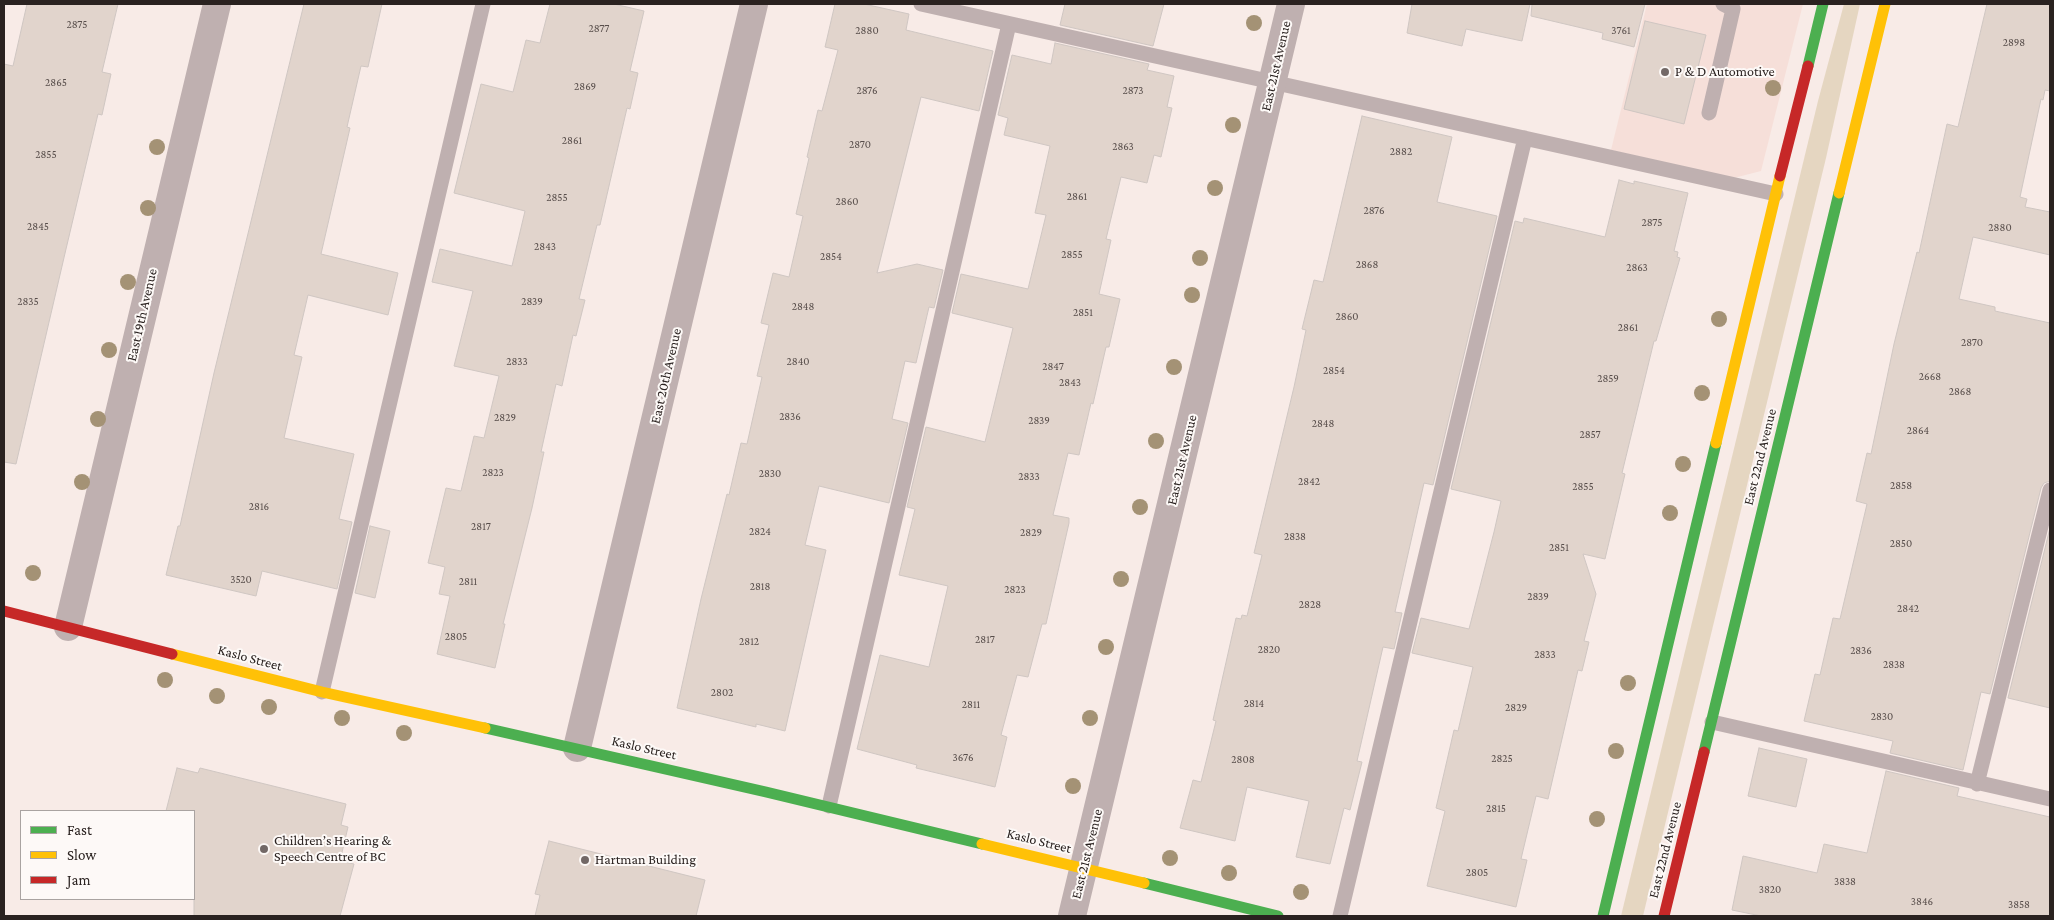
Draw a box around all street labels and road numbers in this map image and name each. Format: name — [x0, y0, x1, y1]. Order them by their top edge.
street label: East 21st Avenue — [1257, 19, 1295, 113]
street label: East 19th Avenue — [123, 267, 161, 363]
street label: East 20th Avenue — [647, 327, 685, 425]
street label: East 22nd Avenue — [1740, 407, 1780, 507]
street label: East 21st Avenue — [1163, 413, 1201, 507]
street label: Kaslo Street — [216, 641, 284, 675]
street label: Kaslo Street — [610, 732, 678, 764]
street label: East 22nd Avenue — [1645, 800, 1685, 900]
street label: East 21st Avenue — [1068, 807, 1106, 901]
street label: Kaslo Street — [1005, 825, 1073, 857]

